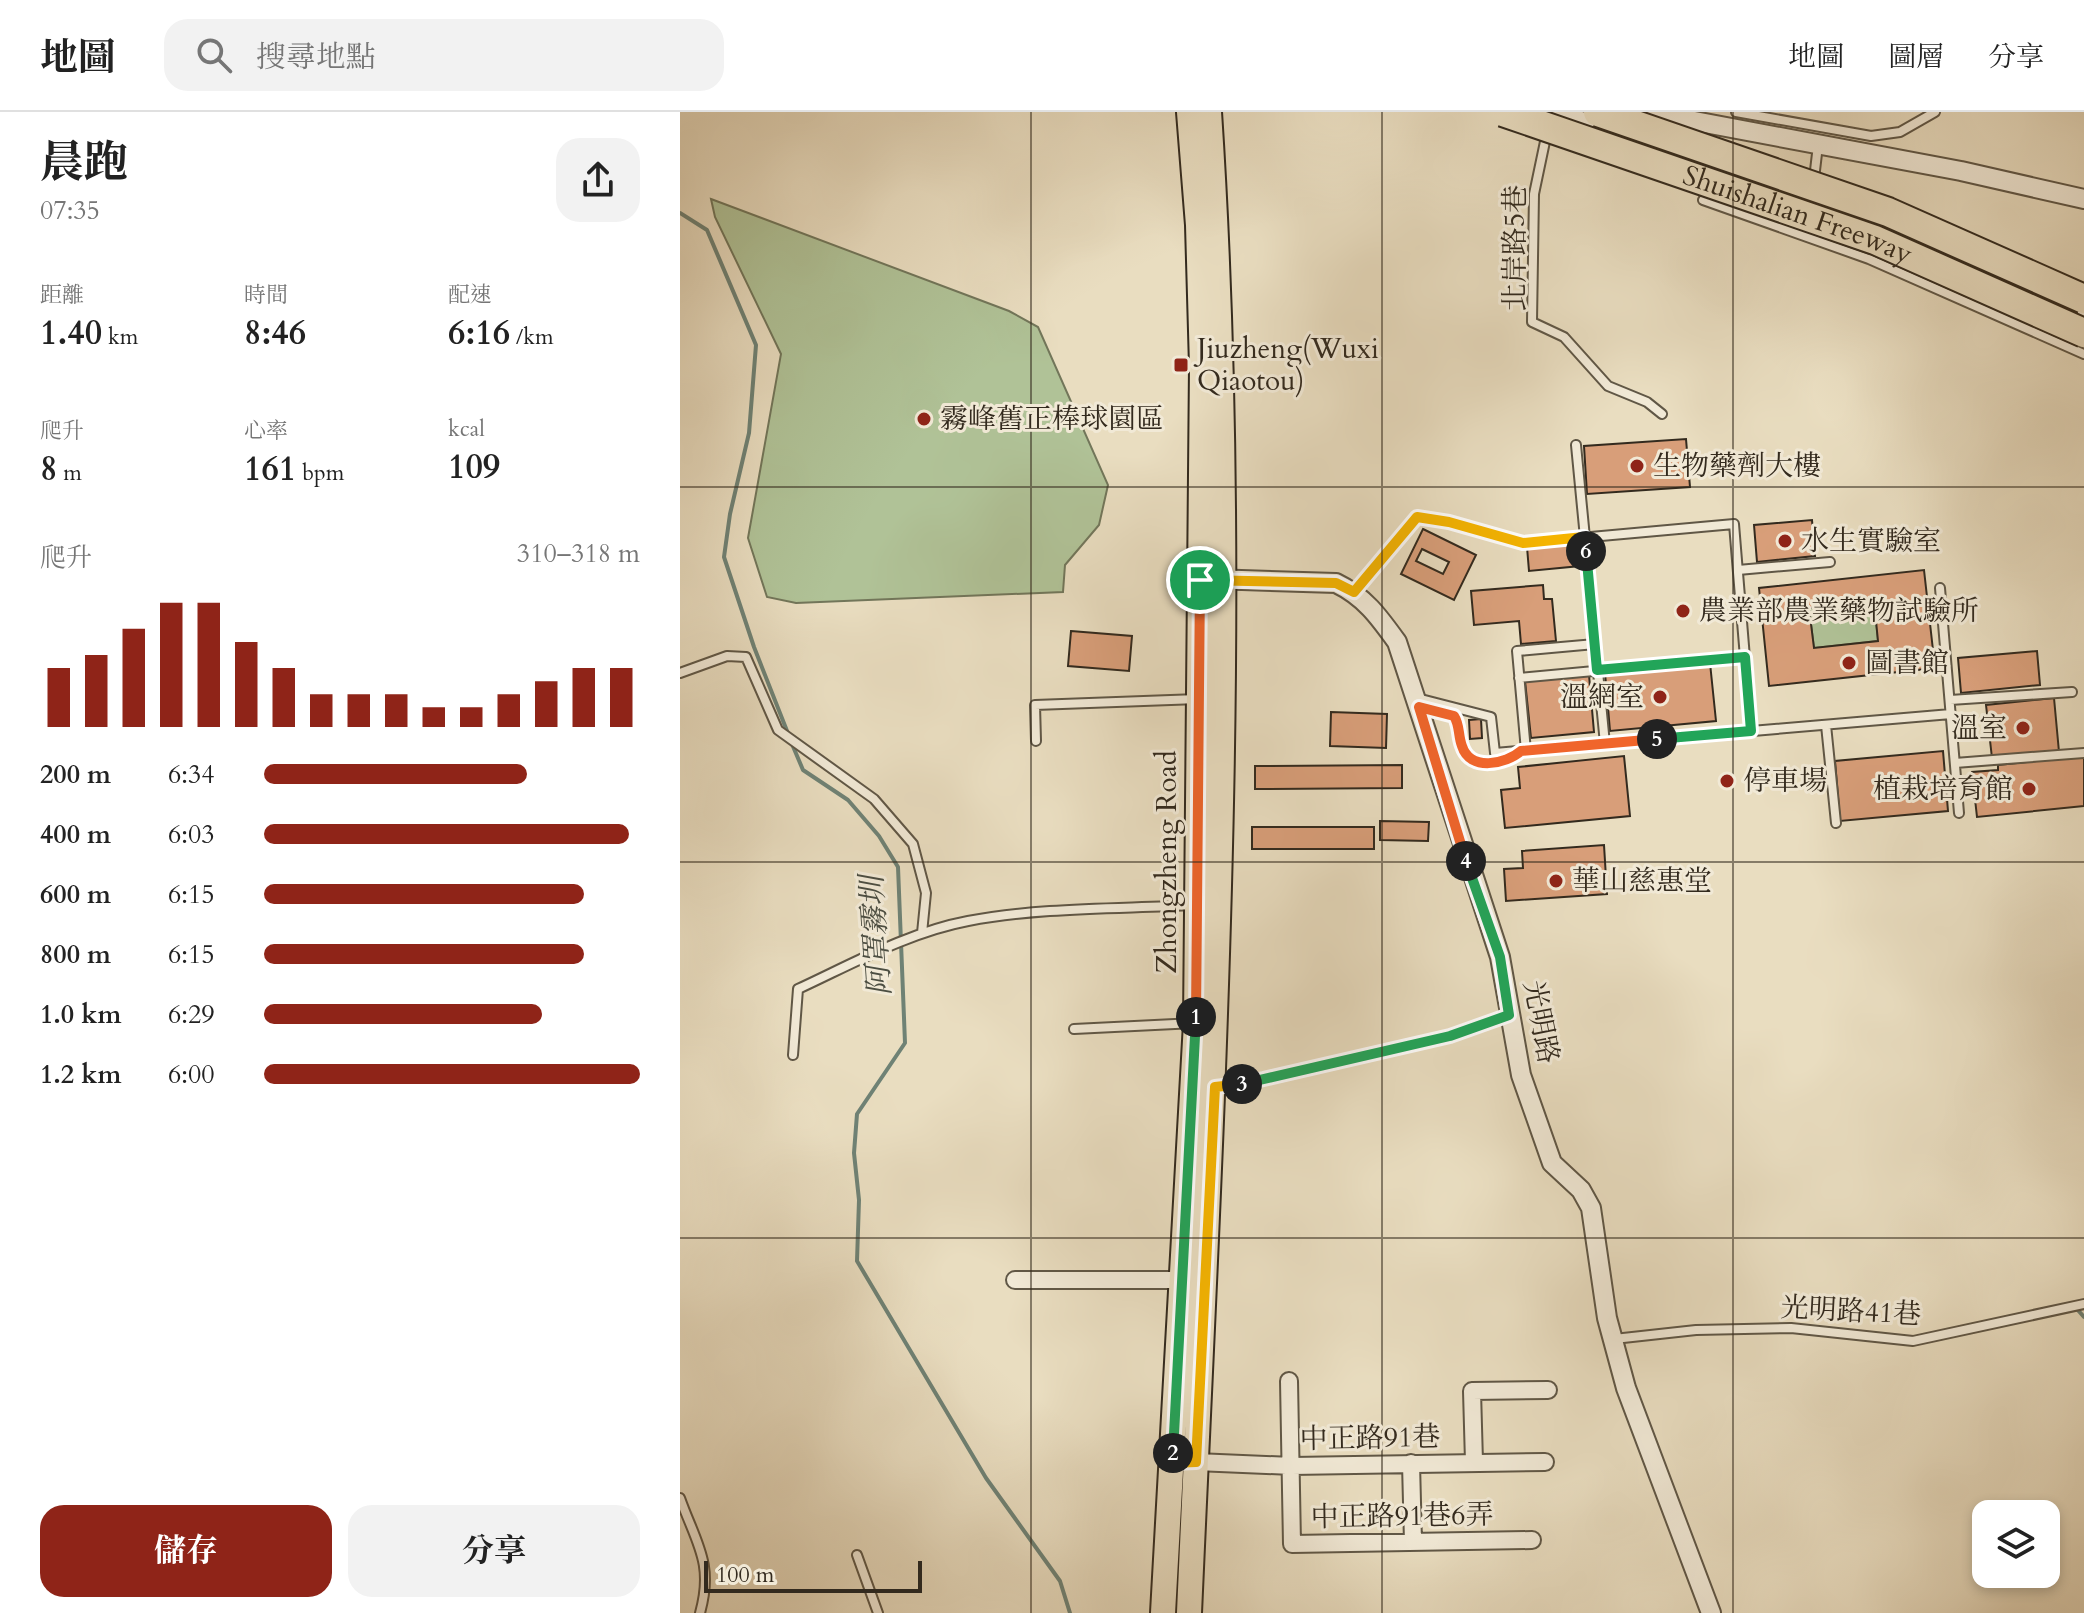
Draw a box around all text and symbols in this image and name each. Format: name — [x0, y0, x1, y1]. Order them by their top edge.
search box — [164, 19, 724, 91]
text: 地圖 — [40, 32, 116, 84]
icon: search — [192, 33, 236, 77]
text: 搜尋地點 — [256, 37, 376, 78]
text: 地圖 — [1788, 38, 1844, 76]
text: 圖層 — [1888, 38, 1944, 76]
text: 分享 — [1988, 38, 2044, 76]
text: 晨跑 — [40, 133, 128, 193]
button: share — [556, 138, 640, 222]
street label: Shuishalian Freeway — [1678, 156, 1919, 273]
street label: 北岸路5巷 — [1496, 185, 1534, 311]
text: 07:35 — [40, 193, 100, 228]
text: 距離 — [40, 280, 84, 310]
text: 時間 — [244, 280, 288, 310]
text: 配速 — [448, 280, 492, 310]
text: 1.40 — [40, 310, 102, 356]
text: 8:46 — [244, 310, 306, 356]
text: 6:16 — [448, 310, 510, 356]
text: km — [102, 322, 138, 352]
text: /km — [510, 322, 554, 352]
place label: Jiuzheng(Wuxi Qiaotou) — [1193, 330, 1379, 400]
marker: Jiuzheng(Wuxi Qiaotou) — [1172, 356, 1190, 374]
place label: 霧峰舊正棒球園區 — [940, 400, 1164, 438]
marker: 霧峰舊正棒球園區 — [915, 410, 933, 428]
text: kcal — [448, 414, 485, 444]
text: 爬升 — [40, 416, 84, 446]
text: 心率 — [244, 416, 288, 446]
text: 109 — [448, 444, 500, 490]
text: 8 — [40, 446, 57, 492]
text: 161 — [244, 446, 296, 492]
place label: 生物藥劑大樓 — [1653, 447, 1821, 485]
marker: 生物藥劑大樓 — [1628, 457, 1646, 475]
text: m — [57, 458, 82, 488]
text: bpm — [296, 458, 344, 488]
place label: 水生實驗室 — [1801, 522, 1941, 560]
pin: 6 — [1566, 531, 1606, 571]
marker: 水生實驗室 — [1776, 532, 1794, 550]
text: 310–318 m — [517, 536, 640, 571]
text: 6 — [1580, 536, 1592, 566]
text: 爬升 — [40, 540, 92, 575]
pin — [1166, 546, 1234, 614]
icon: arrive — [1178, 558, 1222, 602]
place label: 農業部農業藥物試驗所 — [1699, 592, 1979, 630]
marker: 農業部農業藥物試驗所 — [1674, 602, 1692, 620]
place label: 圖書館 — [1865, 644, 1949, 682]
marker: 圖書館 — [1840, 654, 1858, 672]
place label: 溫網室 — [1560, 678, 1644, 716]
marker: 溫網室 — [1651, 688, 1669, 706]
place label: 溫室 — [1951, 709, 2007, 747]
pin: 5 — [1637, 719, 1677, 759]
marker: 溫室 — [2014, 719, 2032, 737]
text: 5 — [1651, 724, 1663, 754]
street label: Zhongzheng Road — [1148, 750, 1186, 974]
text: 200 m — [40, 757, 111, 792]
text: 6:34 — [168, 757, 215, 792]
place label: 停車場 — [1743, 762, 1827, 800]
place label: 植栽培育館 — [1873, 770, 2013, 808]
marker: 停車場 — [1718, 772, 1736, 790]
marker: 植栽培育館 — [2020, 780, 2038, 798]
text: 400 m — [40, 817, 111, 852]
text: 6:03 — [168, 817, 215, 852]
pin: 4 — [1446, 841, 1486, 881]
text: 4 — [1460, 846, 1472, 876]
place label: 華山慈惠堂 — [1572, 862, 1712, 900]
water label: 阿罩霧圳 — [851, 870, 901, 997]
marker: 華山慈惠堂 — [1547, 872, 1565, 890]
text: 600 m — [40, 877, 111, 912]
text: 6:15 — [168, 877, 215, 912]
text: 800 m — [40, 937, 111, 972]
text: 6:15 — [168, 937, 215, 972]
street label: 光明路 — [1514, 977, 1568, 1067]
text: 1.0 km — [40, 997, 121, 1032]
text: 6:29 — [168, 997, 215, 1032]
pin: 1 — [1176, 997, 1216, 1037]
text: 1 — [1190, 1002, 1202, 1032]
text: 1.2 km — [40, 1057, 121, 1092]
text: 6:00 — [168, 1057, 215, 1092]
pin: 3 — [1222, 1064, 1262, 1104]
text: 3 — [1236, 1069, 1248, 1099]
street label: 光明路41巷 — [1780, 1288, 1922, 1334]
street label: 中正路91巷 — [1299, 1418, 1441, 1458]
pin: 2 — [1153, 1433, 1193, 1473]
text: 2 — [1167, 1438, 1179, 1468]
street label: 中正路91巷6弄 — [1310, 1495, 1494, 1537]
map controls — [1972, 1500, 2060, 1588]
button: layers — [1972, 1500, 2060, 1588]
button: 儲存 — [40, 1505, 332, 1597]
button: 分享 — [348, 1505, 640, 1597]
scale bar — [704, 1557, 922, 1593]
text: 100 m — [716, 1560, 774, 1590]

